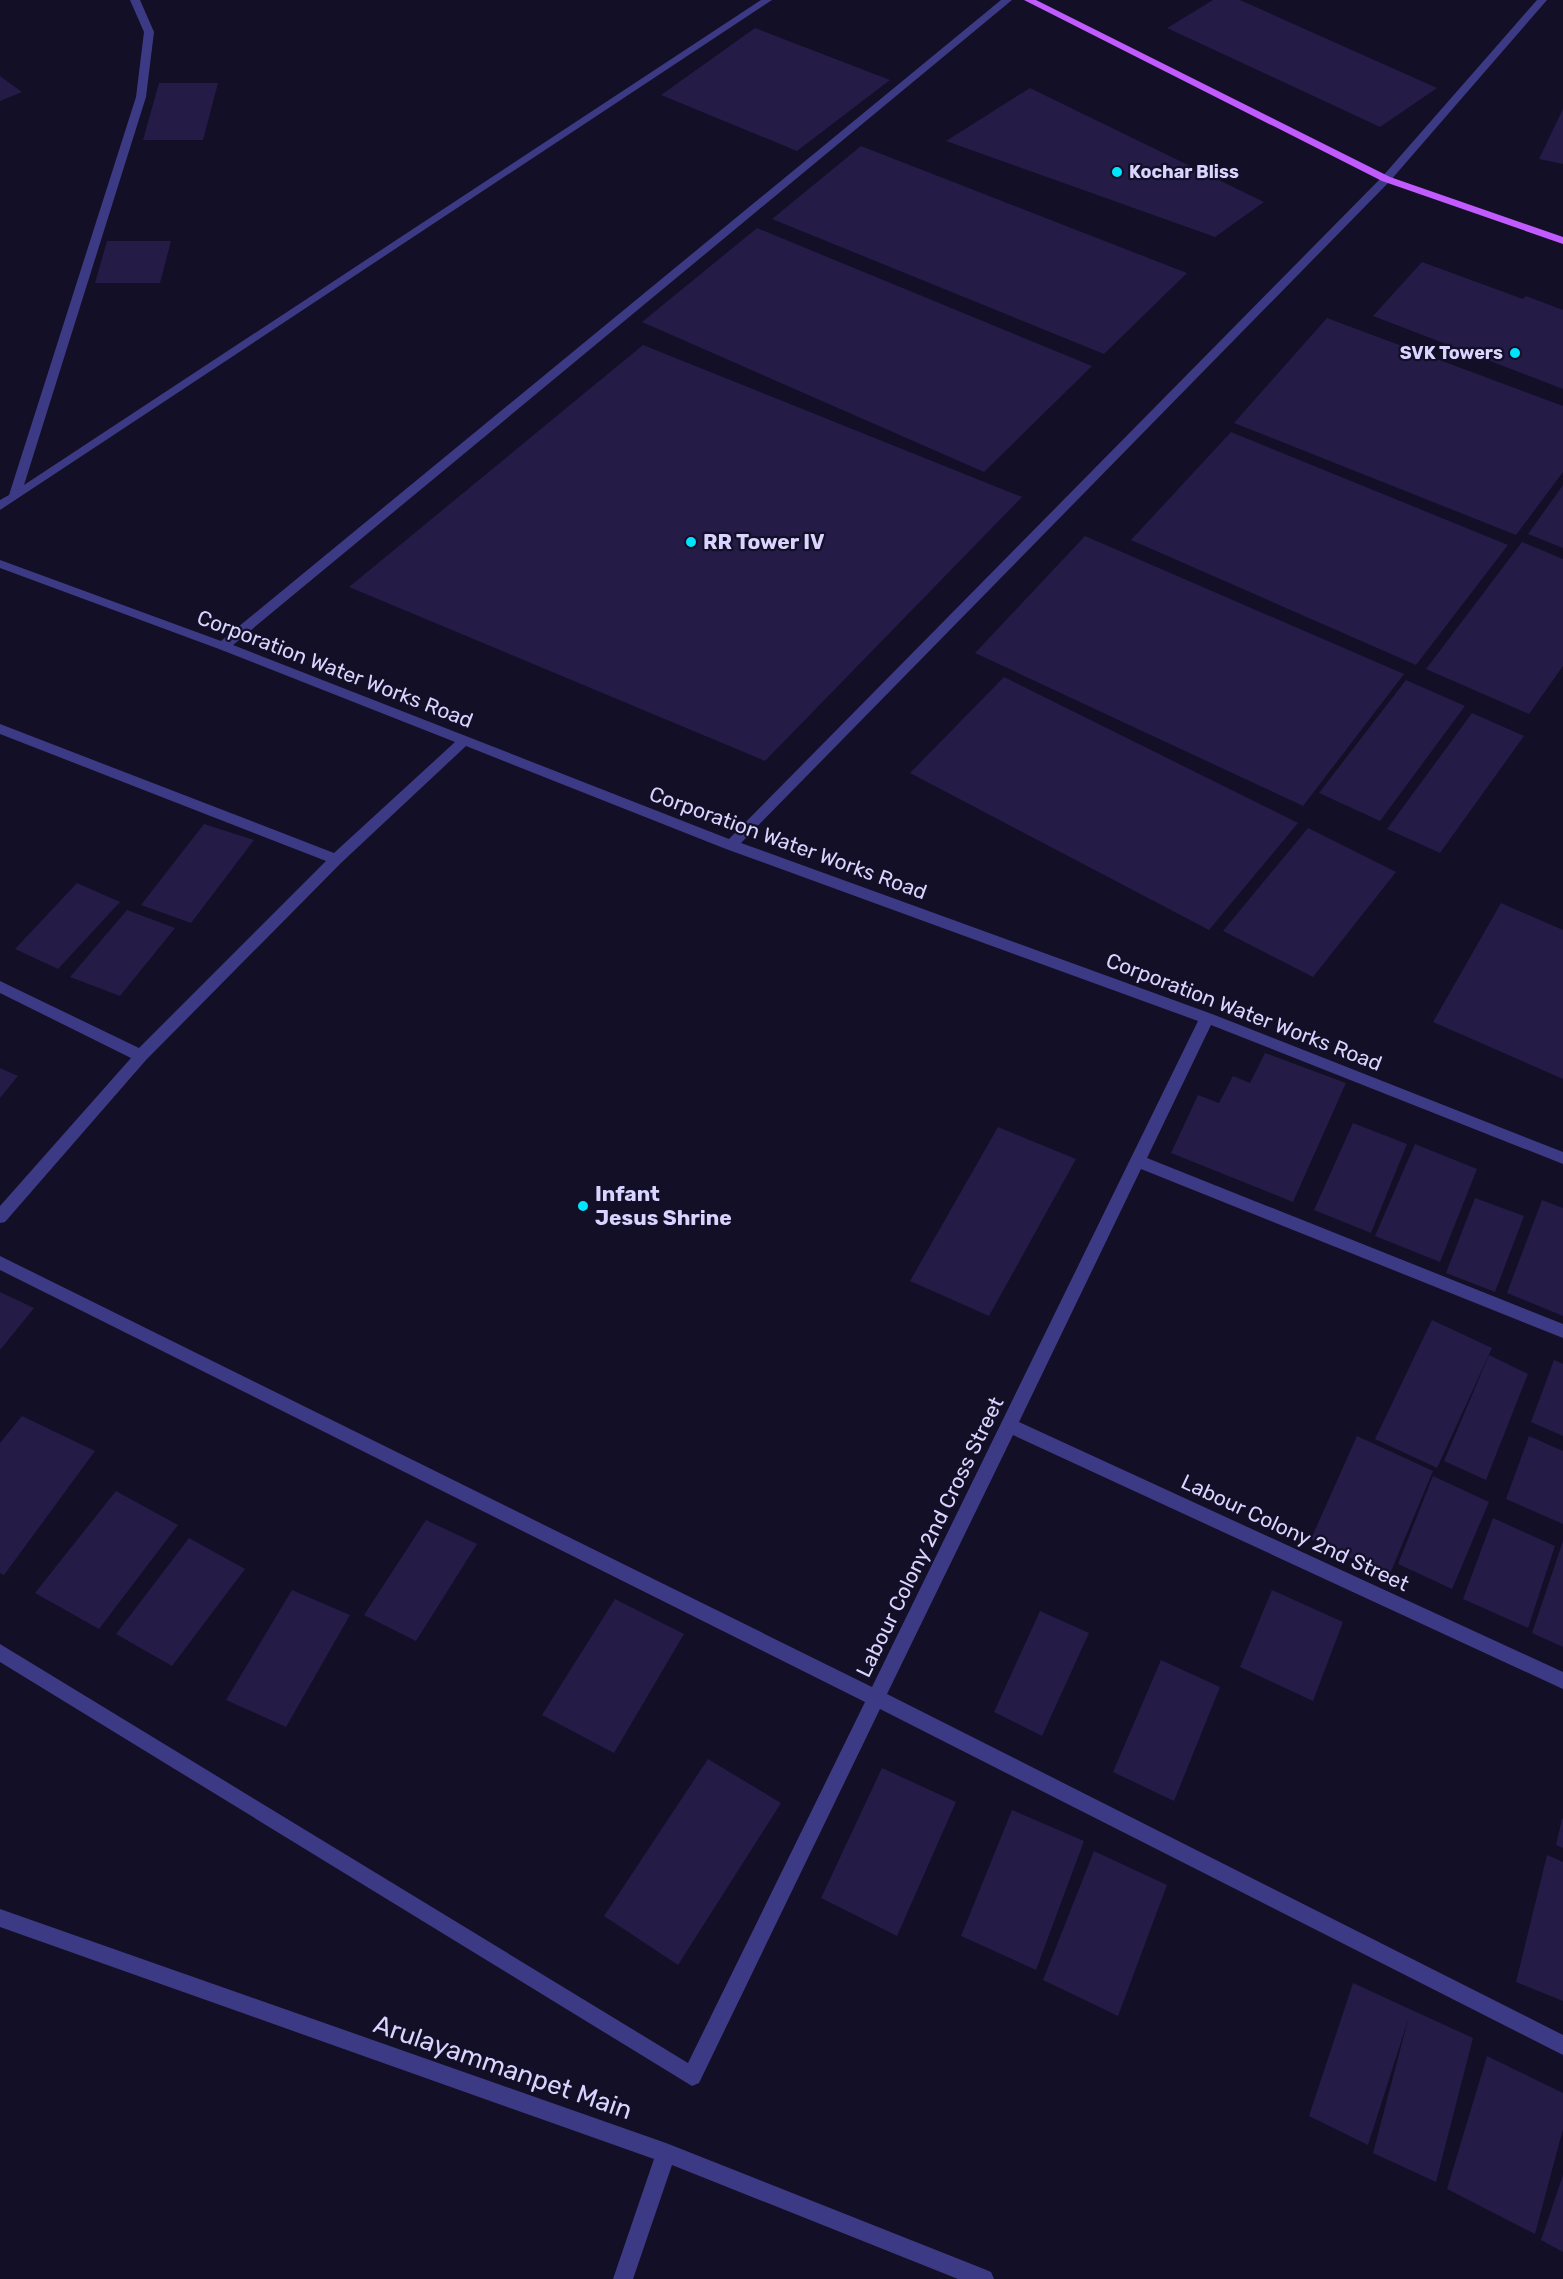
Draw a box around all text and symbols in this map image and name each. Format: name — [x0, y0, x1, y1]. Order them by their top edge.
place label: Kochar Bliss — [1129, 161, 1239, 183]
marker: Kochar Bliss — [1110, 165, 1124, 179]
place label: SVK Towers — [1400, 342, 1503, 364]
marker: SVK Towers — [1508, 346, 1522, 360]
place label: RR Tower IV — [703, 529, 825, 554]
marker: RR Tower IV — [684, 535, 698, 549]
street label: Corporation Water Works Road — [194, 604, 477, 733]
street label: Corporation Water Works Road — [646, 781, 930, 904]
street label: Corporation Water Works Road — [1103, 947, 1386, 1076]
place label: Infant Jesus Shrine — [595, 1181, 732, 1230]
marker: Infant Jesus Shrine — [576, 1199, 590, 1213]
street label: Labour Colony 2nd Cross Street — [851, 1393, 1008, 1681]
street label: Labour Colony 2nd Street — [1177, 1469, 1413, 1596]
street label: Arulayammanpet Main — [369, 2009, 636, 2126]

